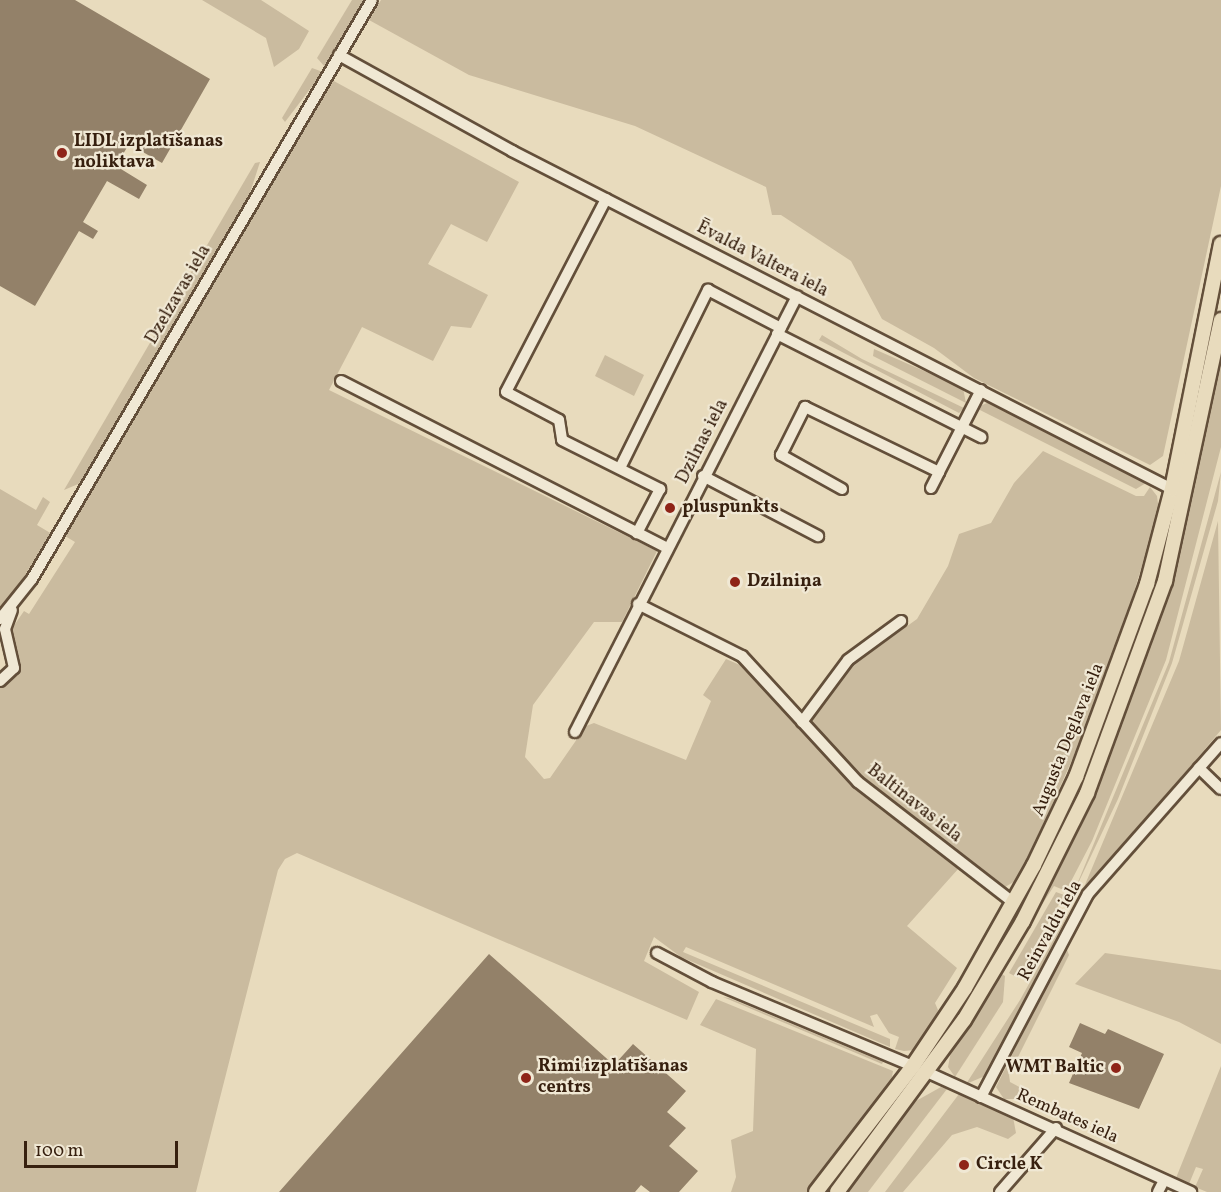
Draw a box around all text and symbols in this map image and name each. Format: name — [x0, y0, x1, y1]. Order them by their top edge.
place label: LIDL izplatīšanas noliktava — [74, 132, 223, 174]
marker: LIDL izplatīšanas noliktava — [55, 146, 69, 160]
street label: Ēvalda Valtera iela — [692, 217, 832, 303]
street label: Dzelzavas iela — [142, 241, 216, 349]
street label: Dzilnas iela — [672, 396, 734, 488]
place label: pluspunkts — [682, 497, 779, 519]
marker: pluspunkts — [663, 501, 677, 515]
place label: Dzilniņa — [747, 571, 822, 593]
marker: Dzilniņa — [728, 575, 742, 589]
street label: Augusta Deglava iela — [1028, 660, 1110, 820]
street label: Baltinavas iela — [862, 760, 966, 848]
street label: Reinvaldu iela — [1014, 877, 1088, 985]
place label: Rimi izplatīšanas centrs — [538, 1057, 688, 1100]
place label: WMT Baltic — [1005, 1057, 1104, 1079]
marker: WMT Baltic — [1109, 1061, 1123, 1075]
marker: Rimi izplatīšanas centrs — [519, 1071, 533, 1085]
street label: Rembates iela — [1013, 1085, 1121, 1149]
scale bar — [27, 1129, 182, 1167]
text: 100 m — [35, 1139, 84, 1164]
place label: Circle K — [976, 1154, 1043, 1176]
marker: Circle K — [957, 1158, 971, 1172]

